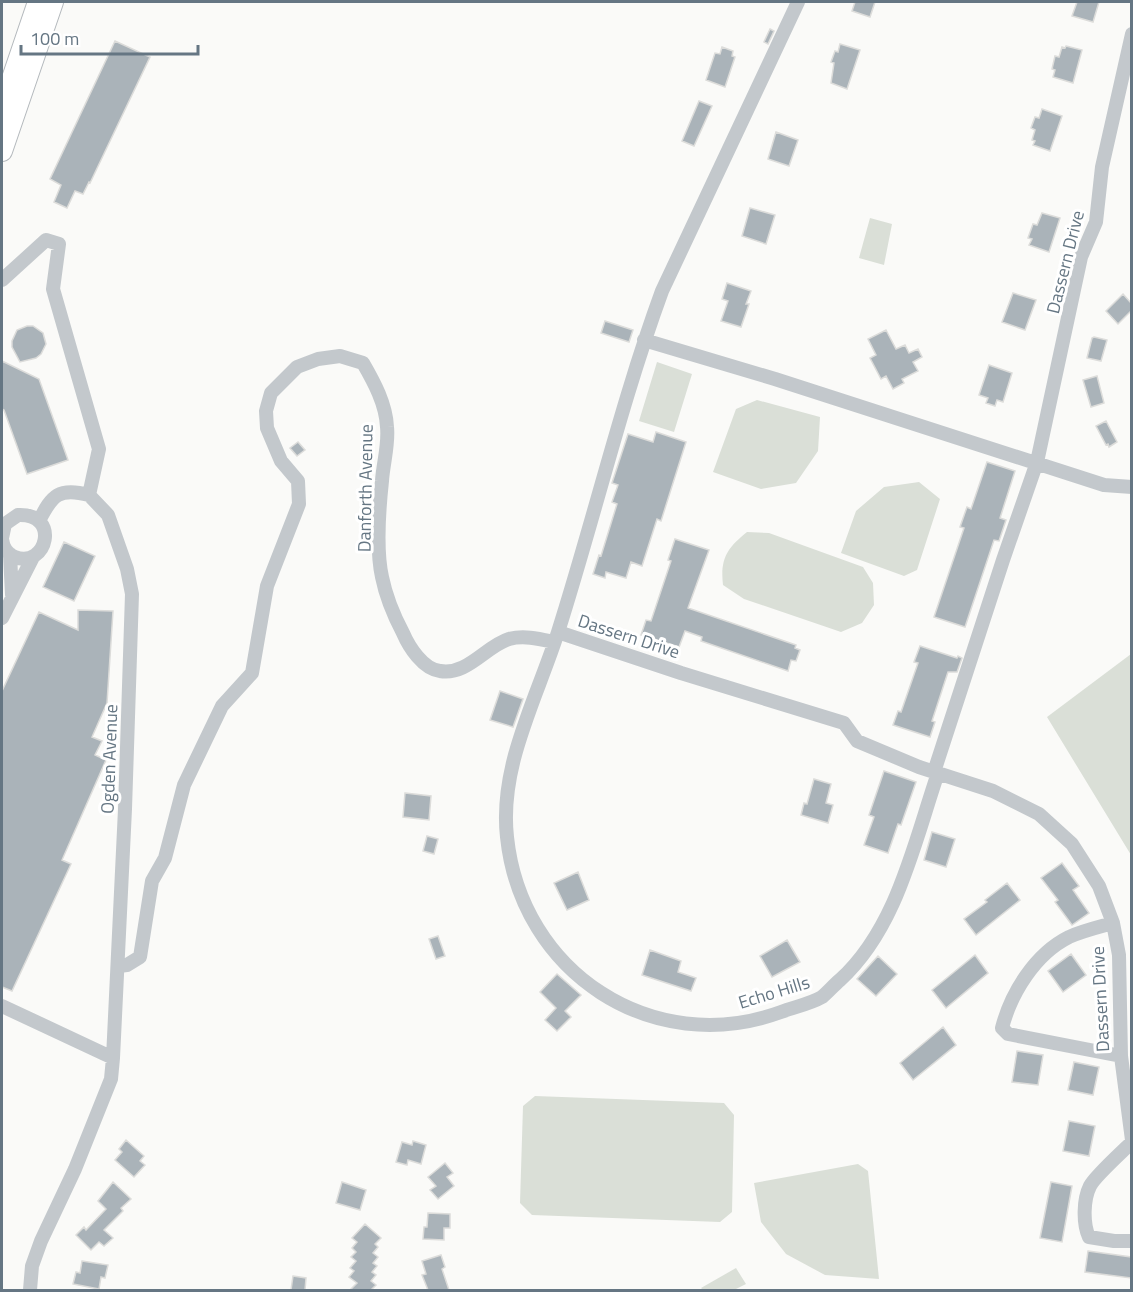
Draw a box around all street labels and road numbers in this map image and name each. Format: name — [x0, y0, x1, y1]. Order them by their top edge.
street label: Dassern Drive — [1039, 207, 1091, 317]
street label: Danforth Avenue — [350, 424, 380, 552]
street label: Dassern Drive — [575, 607, 683, 665]
street label: Ogden Avenue — [94, 704, 124, 814]
street label: Dassern Drive — [1084, 946, 1116, 1052]
street label: Echo Hills — [735, 968, 813, 1016]

